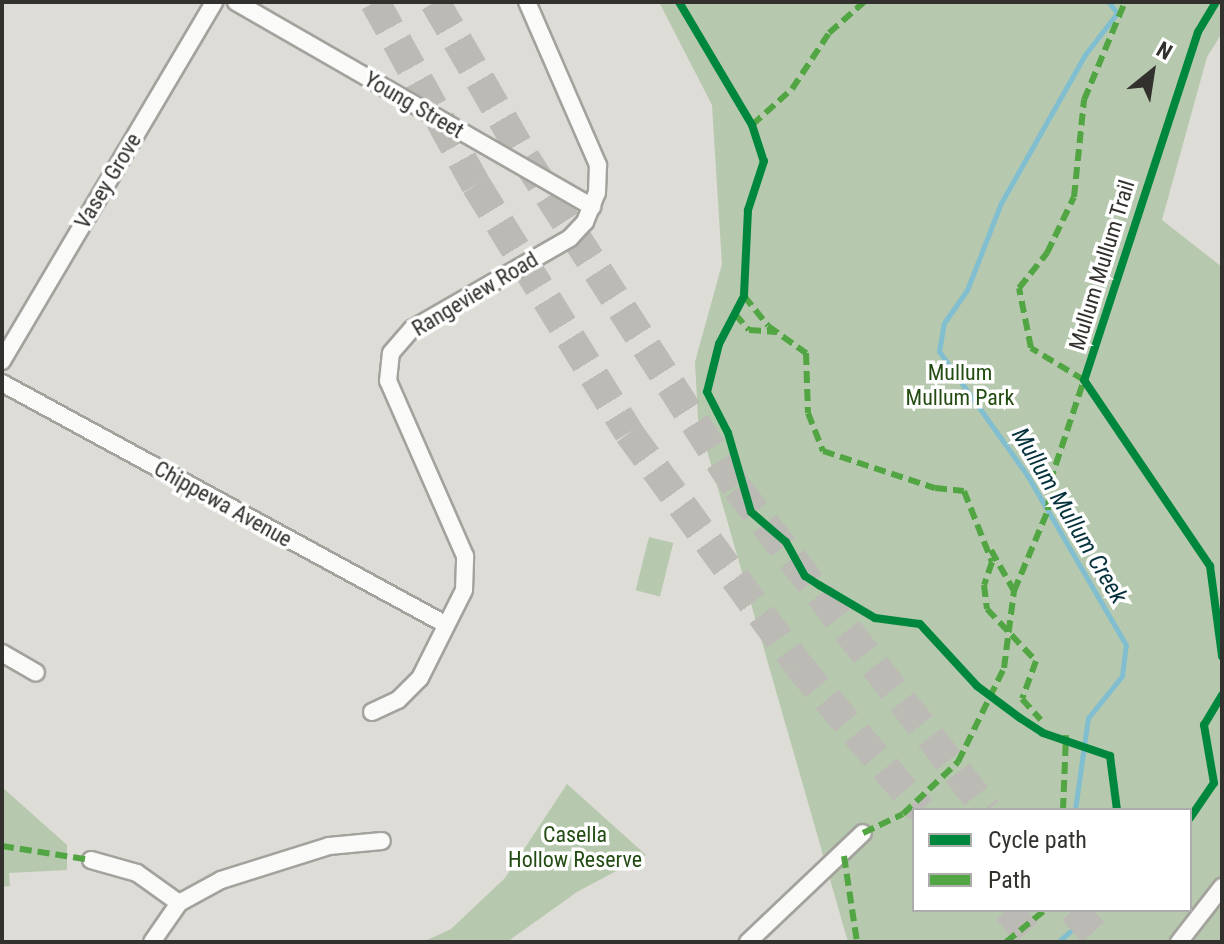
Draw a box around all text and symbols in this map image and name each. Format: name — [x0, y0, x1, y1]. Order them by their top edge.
north arrow — [1112, 32, 1192, 112]
text: N — [1152, 37, 1176, 65]
street label: Young Street — [359, 66, 469, 144]
street label: Vasey Grove — [69, 128, 147, 234]
street label: Mullum Mullum Trail — [1064, 177, 1140, 353]
street label: Rangeview Road — [407, 246, 543, 342]
park label: Mullum Mullum Park — [906, 359, 1014, 410]
water label: Mullum Mullum Creek — [1005, 423, 1133, 609]
street label: Chippewa Avenue — [150, 455, 296, 553]
legend — [912, 808, 1192, 912]
park label: Casella Hollow Reserve — [508, 821, 642, 872]
text: Cycle path — [988, 826, 1087, 854]
text: Path — [988, 866, 1031, 894]

